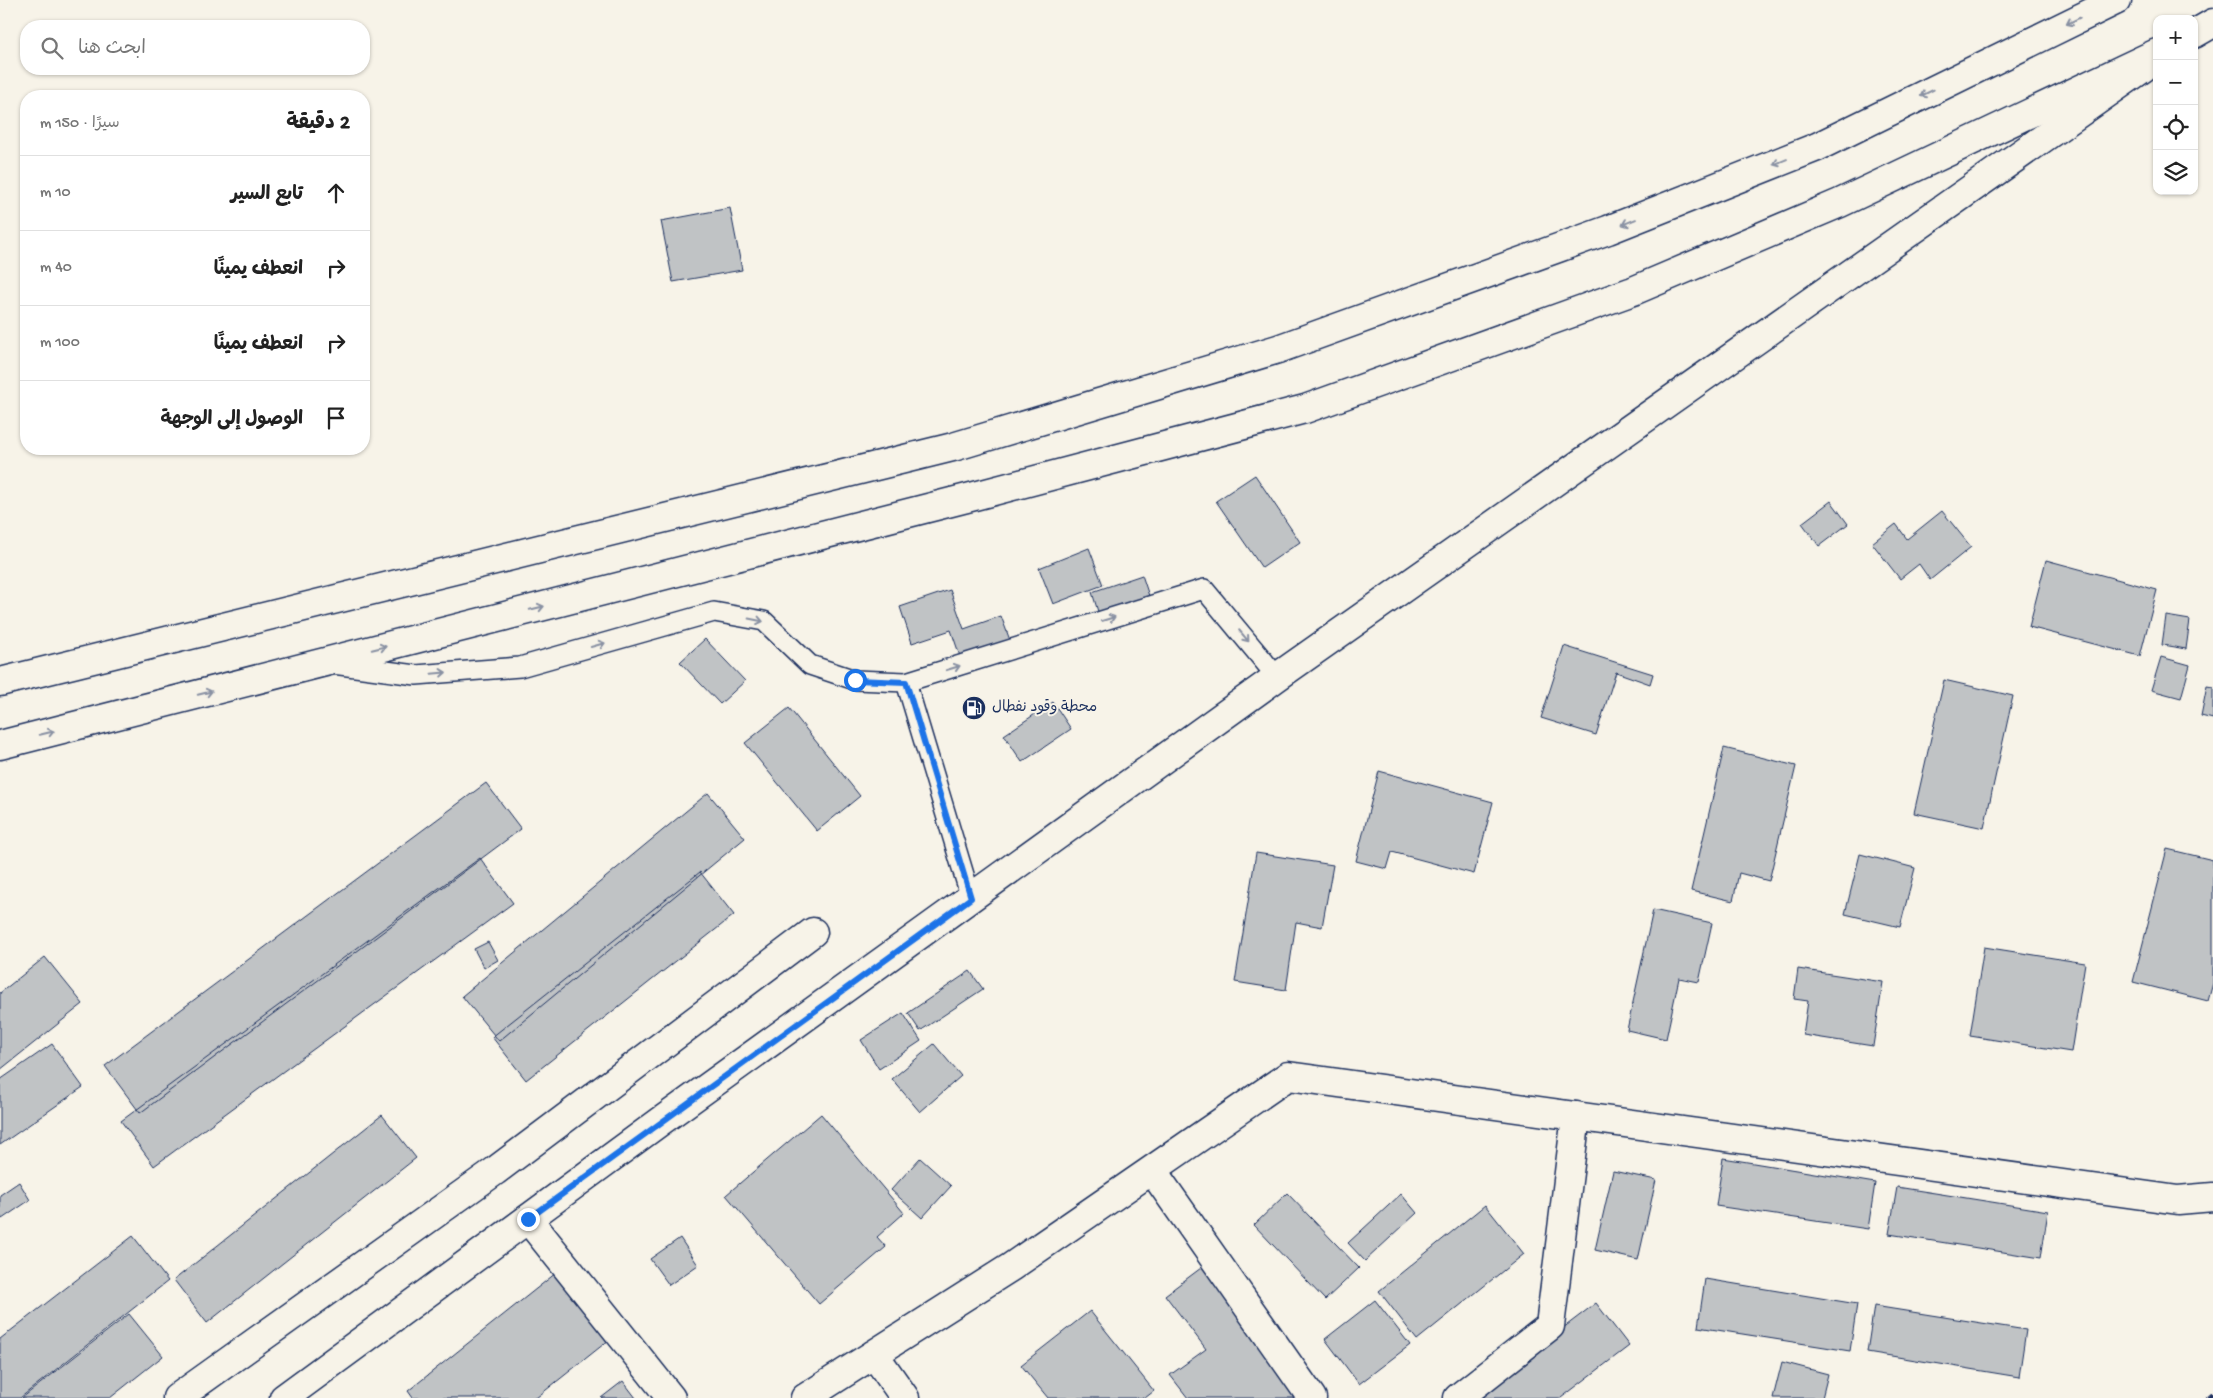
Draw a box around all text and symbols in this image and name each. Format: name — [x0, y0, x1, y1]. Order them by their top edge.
map controls — [2153, 15, 2198, 195]
button: + — [2153, 15, 2198, 60]
one-way arrow — [2066, 17, 2081, 27]
search box — [20, 20, 370, 75]
icon: search — [38, 34, 66, 62]
text: ابحث هنا — [78, 38, 146, 61]
button: − — [2153, 60, 2198, 105]
one-way arrow — [1920, 88, 1935, 98]
button: locate — [2153, 105, 2198, 150]
text: 2 دقيقة — [286, 112, 350, 137]
text: سيرًا · 150 m — [40, 115, 120, 134]
button: layers — [2153, 150, 2198, 195]
one-way arrow — [1773, 157, 1788, 167]
icon: ahead — [322, 179, 350, 207]
text: 10 m — [40, 184, 71, 203]
text: تابع السير — [231, 184, 303, 207]
one-way arrow — [1622, 217, 1637, 227]
icon: right — [322, 254, 350, 282]
text: 40 m — [40, 259, 72, 278]
text: انعطف يمينًا — [214, 259, 303, 282]
icon: right — [322, 329, 350, 357]
text: 100 m — [40, 334, 80, 353]
text: انعطف يمينًا — [214, 334, 303, 357]
icon: arrive — [322, 404, 350, 432]
text: الوصول إلى الوجهة — [160, 409, 303, 432]
one-way arrow — [528, 603, 544, 612]
one-way arrow — [1099, 614, 1115, 624]
one-way arrow — [747, 615, 763, 625]
one-way arrow — [1238, 629, 1249, 642]
one-way arrow — [590, 639, 606, 649]
one-way arrow — [371, 643, 387, 652]
one-way arrow — [944, 662, 960, 672]
one-way arrow — [431, 669, 447, 678]
route start — [844, 669, 867, 692]
one-way arrow — [196, 688, 212, 697]
fuel station icon: محطة وقود نفطال — [961, 695, 987, 721]
place label: محطة وقود نفطال — [992, 699, 1097, 717]
one-way arrow — [39, 728, 55, 737]
route end — [517, 1208, 540, 1231]

